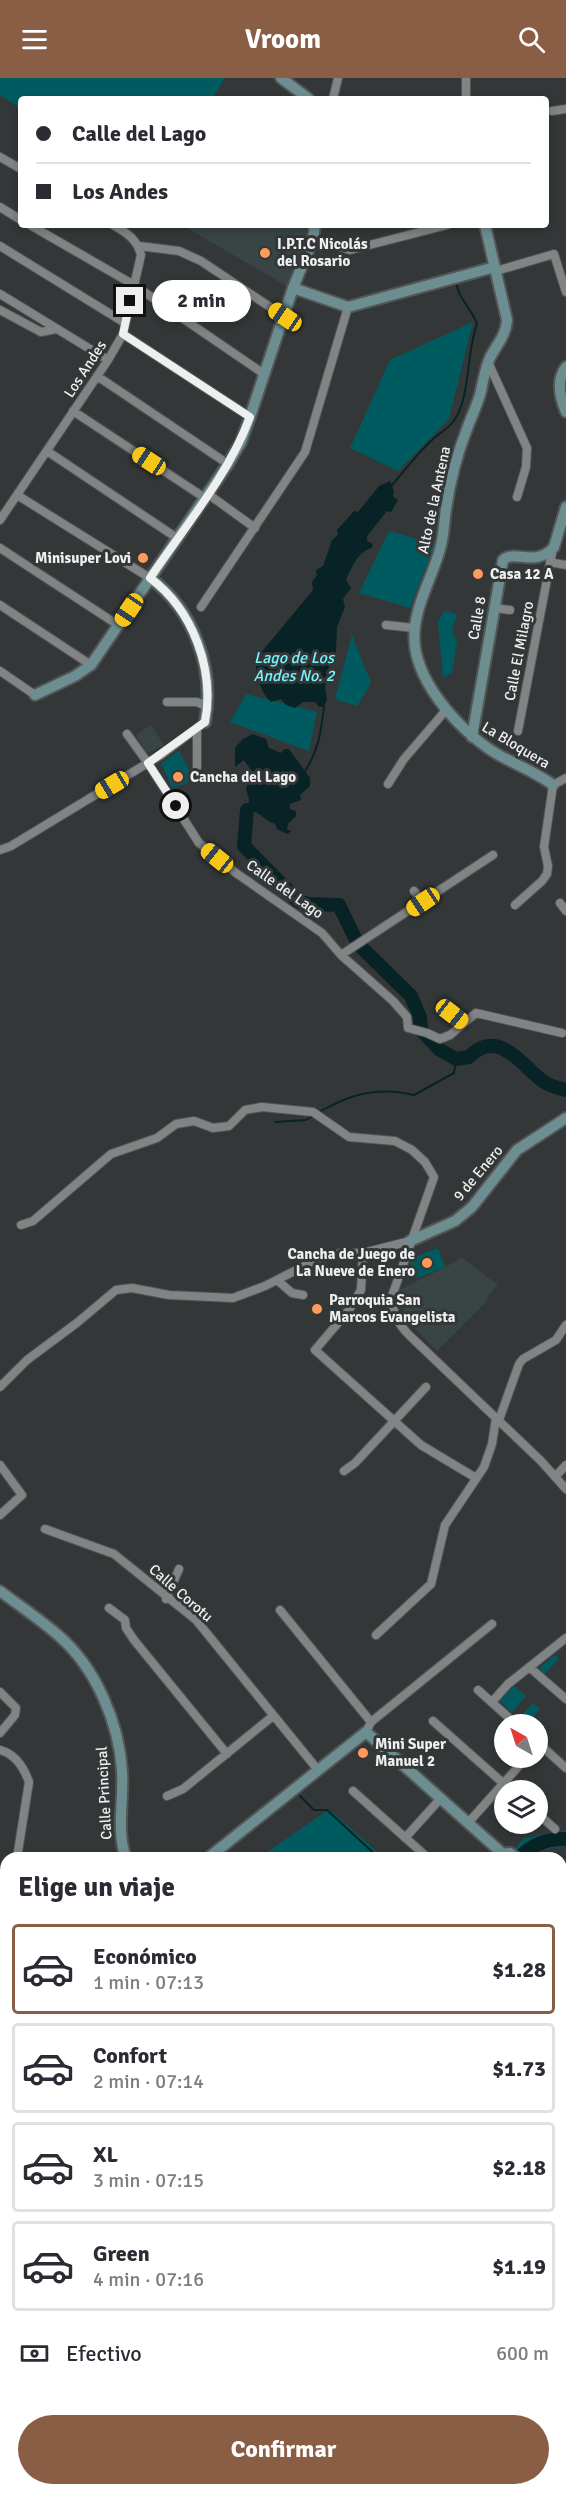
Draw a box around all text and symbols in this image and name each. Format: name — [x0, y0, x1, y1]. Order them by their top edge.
icon: menu — [18, 23, 51, 56]
text: Vroom — [245, 23, 321, 56]
icon: search — [515, 23, 548, 56]
text: Calle del Lago — [72, 120, 206, 147]
text: Los Andes — [72, 178, 168, 205]
place label: I.P.T.C Nicolás del Rosario — [277, 235, 368, 270]
marker: I.P.T.C Nicolás del Rosario — [258, 246, 272, 260]
callout: 2 min — [151, 280, 250, 322]
route end — [116, 287, 143, 314]
text: 2 min — [177, 288, 226, 313]
car — [265, 299, 305, 335]
street label: Los Andes — [60, 337, 110, 401]
car — [129, 444, 169, 478]
street label: Alto de la Antena — [414, 445, 454, 555]
place label: Minisuper Lovi — [35, 549, 131, 567]
marker: Minisuper Lovi — [136, 551, 150, 565]
place label: Casa 12 A — [490, 565, 554, 583]
marker: Casa 12 A — [471, 567, 485, 581]
car — [111, 590, 147, 630]
street label: Calle 8 — [464, 595, 490, 641]
street label: Calle El Milagro — [501, 599, 538, 702]
water label: Lago de Los Andes No. 2 — [254, 648, 336, 686]
street label: La Bloquera — [479, 718, 553, 772]
car — [92, 768, 132, 802]
place label: Cancha del Lago — [190, 768, 296, 786]
marker: Cancha del Lago — [171, 770, 185, 784]
route start — [162, 792, 189, 819]
car — [197, 840, 237, 876]
street label: Calle del Lago — [243, 856, 327, 922]
car — [403, 884, 443, 920]
car — [432, 996, 472, 1032]
street label: 9 de Enero — [449, 1141, 507, 1205]
place label: Cancha de Juego de La Nueve de Enero — [287, 1245, 415, 1280]
marker: Cancha de Juego de La Nueve de Enero — [420, 1256, 434, 1270]
place label: Parroquia San Marcos Evangelista — [329, 1291, 456, 1326]
marker: Parroquia San Marcos Evangelista — [310, 1302, 324, 1316]
street label: Calle Corotu — [145, 1560, 217, 1626]
north arrow — [494, 1714, 548, 1768]
map controls — [494, 1714, 548, 1834]
place label: Mini Super Manuel 2 — [375, 1735, 446, 1770]
street label: Calle Principal — [93, 1746, 115, 1840]
marker: Mini Super Manuel 2 — [356, 1746, 370, 1760]
button: layers — [494, 1780, 548, 1834]
text: Elige un viaje — [18, 1871, 175, 1904]
icon: car — [21, 1942, 75, 1996]
text: Económico — [93, 1943, 197, 1970]
text: $1.28 — [492, 1956, 546, 1983]
text: 1 min · 07:13 — [93, 1970, 204, 1995]
icon: car — [21, 2041, 75, 2095]
text: Confort — [93, 2042, 167, 2069]
text: $1.73 — [492, 2055, 546, 2082]
text: 2 min · 07:14 — [93, 2069, 204, 2094]
icon: car — [21, 2140, 75, 2194]
text: XL — [93, 2141, 118, 2168]
text: $2.18 — [492, 2154, 546, 2181]
text: 3 min · 07:15 — [93, 2168, 204, 2193]
icon: car — [21, 2239, 75, 2293]
text: Green — [93, 2240, 150, 2267]
text: $1.19 — [492, 2253, 546, 2280]
text: 4 min · 07:16 — [93, 2267, 204, 2292]
icon: cash — [18, 2337, 51, 2370]
text: Efectivo — [66, 2340, 142, 2367]
text: 600 m — [496, 2341, 549, 2366]
button: Confirmar — [18, 2415, 549, 2484]

